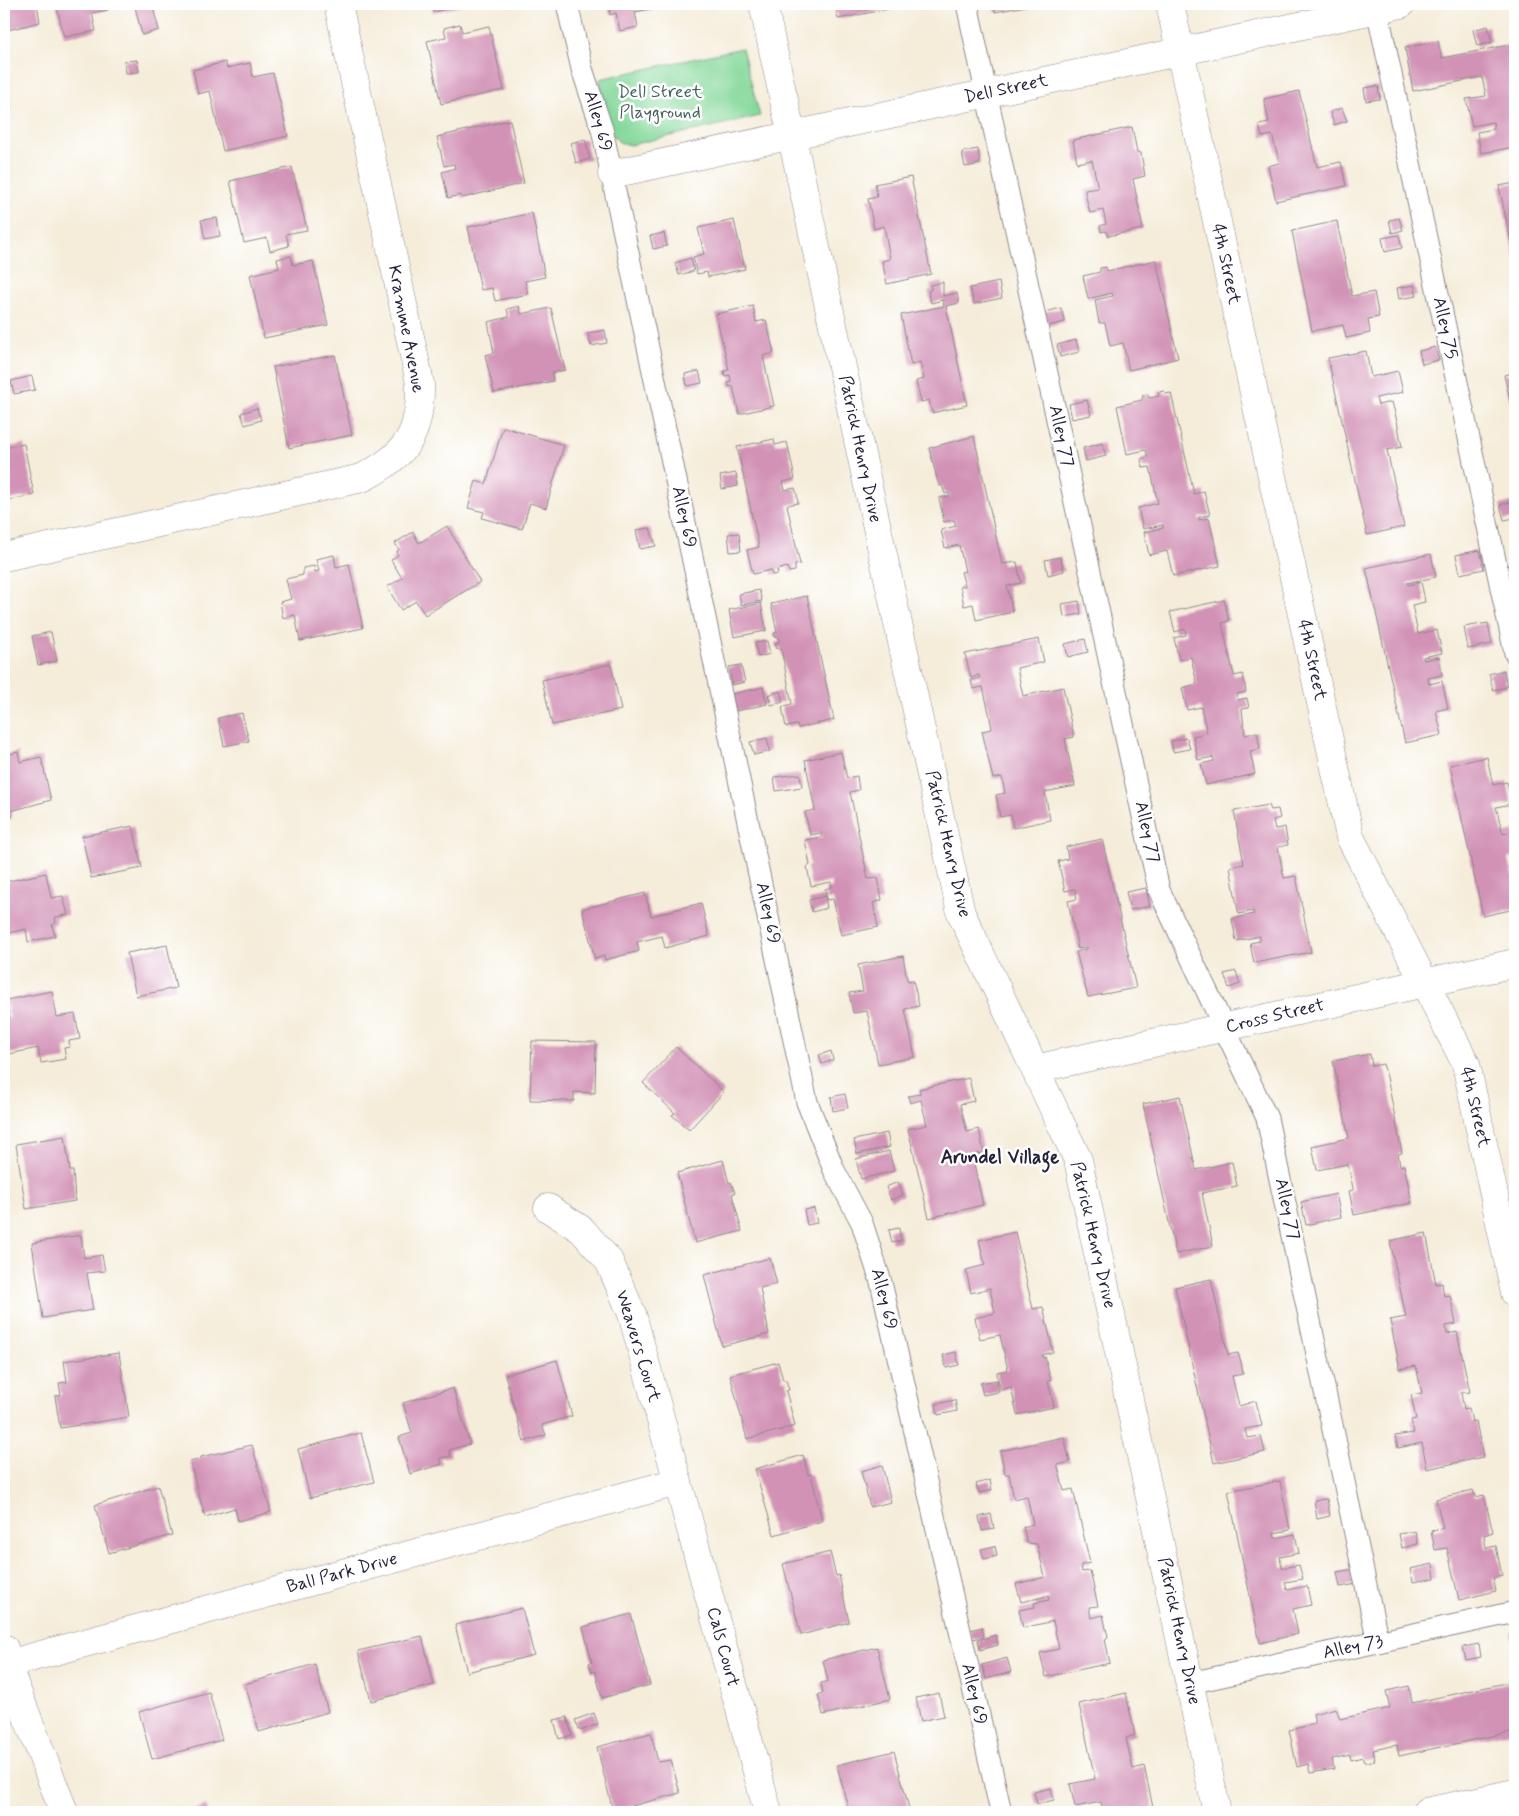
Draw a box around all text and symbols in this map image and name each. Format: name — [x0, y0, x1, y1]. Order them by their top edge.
street label: Dell Street — [962, 68, 1050, 110]
park label: Dell Street Playground — [618, 80, 703, 125]
street label: Alley 69 — [578, 88, 618, 154]
street label: 4th Street — [1206, 221, 1246, 307]
street label: Kramme Avenue — [382, 263, 430, 395]
street label: Alley 75 — [1427, 295, 1463, 361]
street label: Patrick Henry Drive — [833, 373, 887, 525]
street label: Alley 77 — [1043, 403, 1079, 469]
street label: Alley 69 — [666, 484, 702, 550]
street label: 4th Street — [1292, 617, 1332, 703]
street label: Patrick Henry Drive — [919, 768, 977, 920]
street label: Alley 77 — [1129, 799, 1165, 865]
street label: Alley 69 — [750, 880, 786, 946]
street label: Cross Street — [1223, 993, 1327, 1039]
street label: 4th Street — [1454, 1064, 1496, 1150]
district label: Arundel Village — [941, 1145, 1059, 1173]
street label: Patrick Henry Drive — [1064, 1159, 1122, 1311]
street label: Alley 77 — [1269, 1176, 1305, 1242]
street label: Alley 69 — [865, 1266, 903, 1332]
street label: Weavers Court — [610, 1287, 667, 1405]
street label: Ball Park Drive — [284, 1547, 400, 1599]
street label: Patrick Henry Drive — [1152, 1555, 1206, 1707]
street label: Cals Court — [701, 1604, 745, 1690]
street label: Alley 73 — [1321, 1629, 1386, 1665]
street label: Alley 69 — [955, 1661, 993, 1727]

